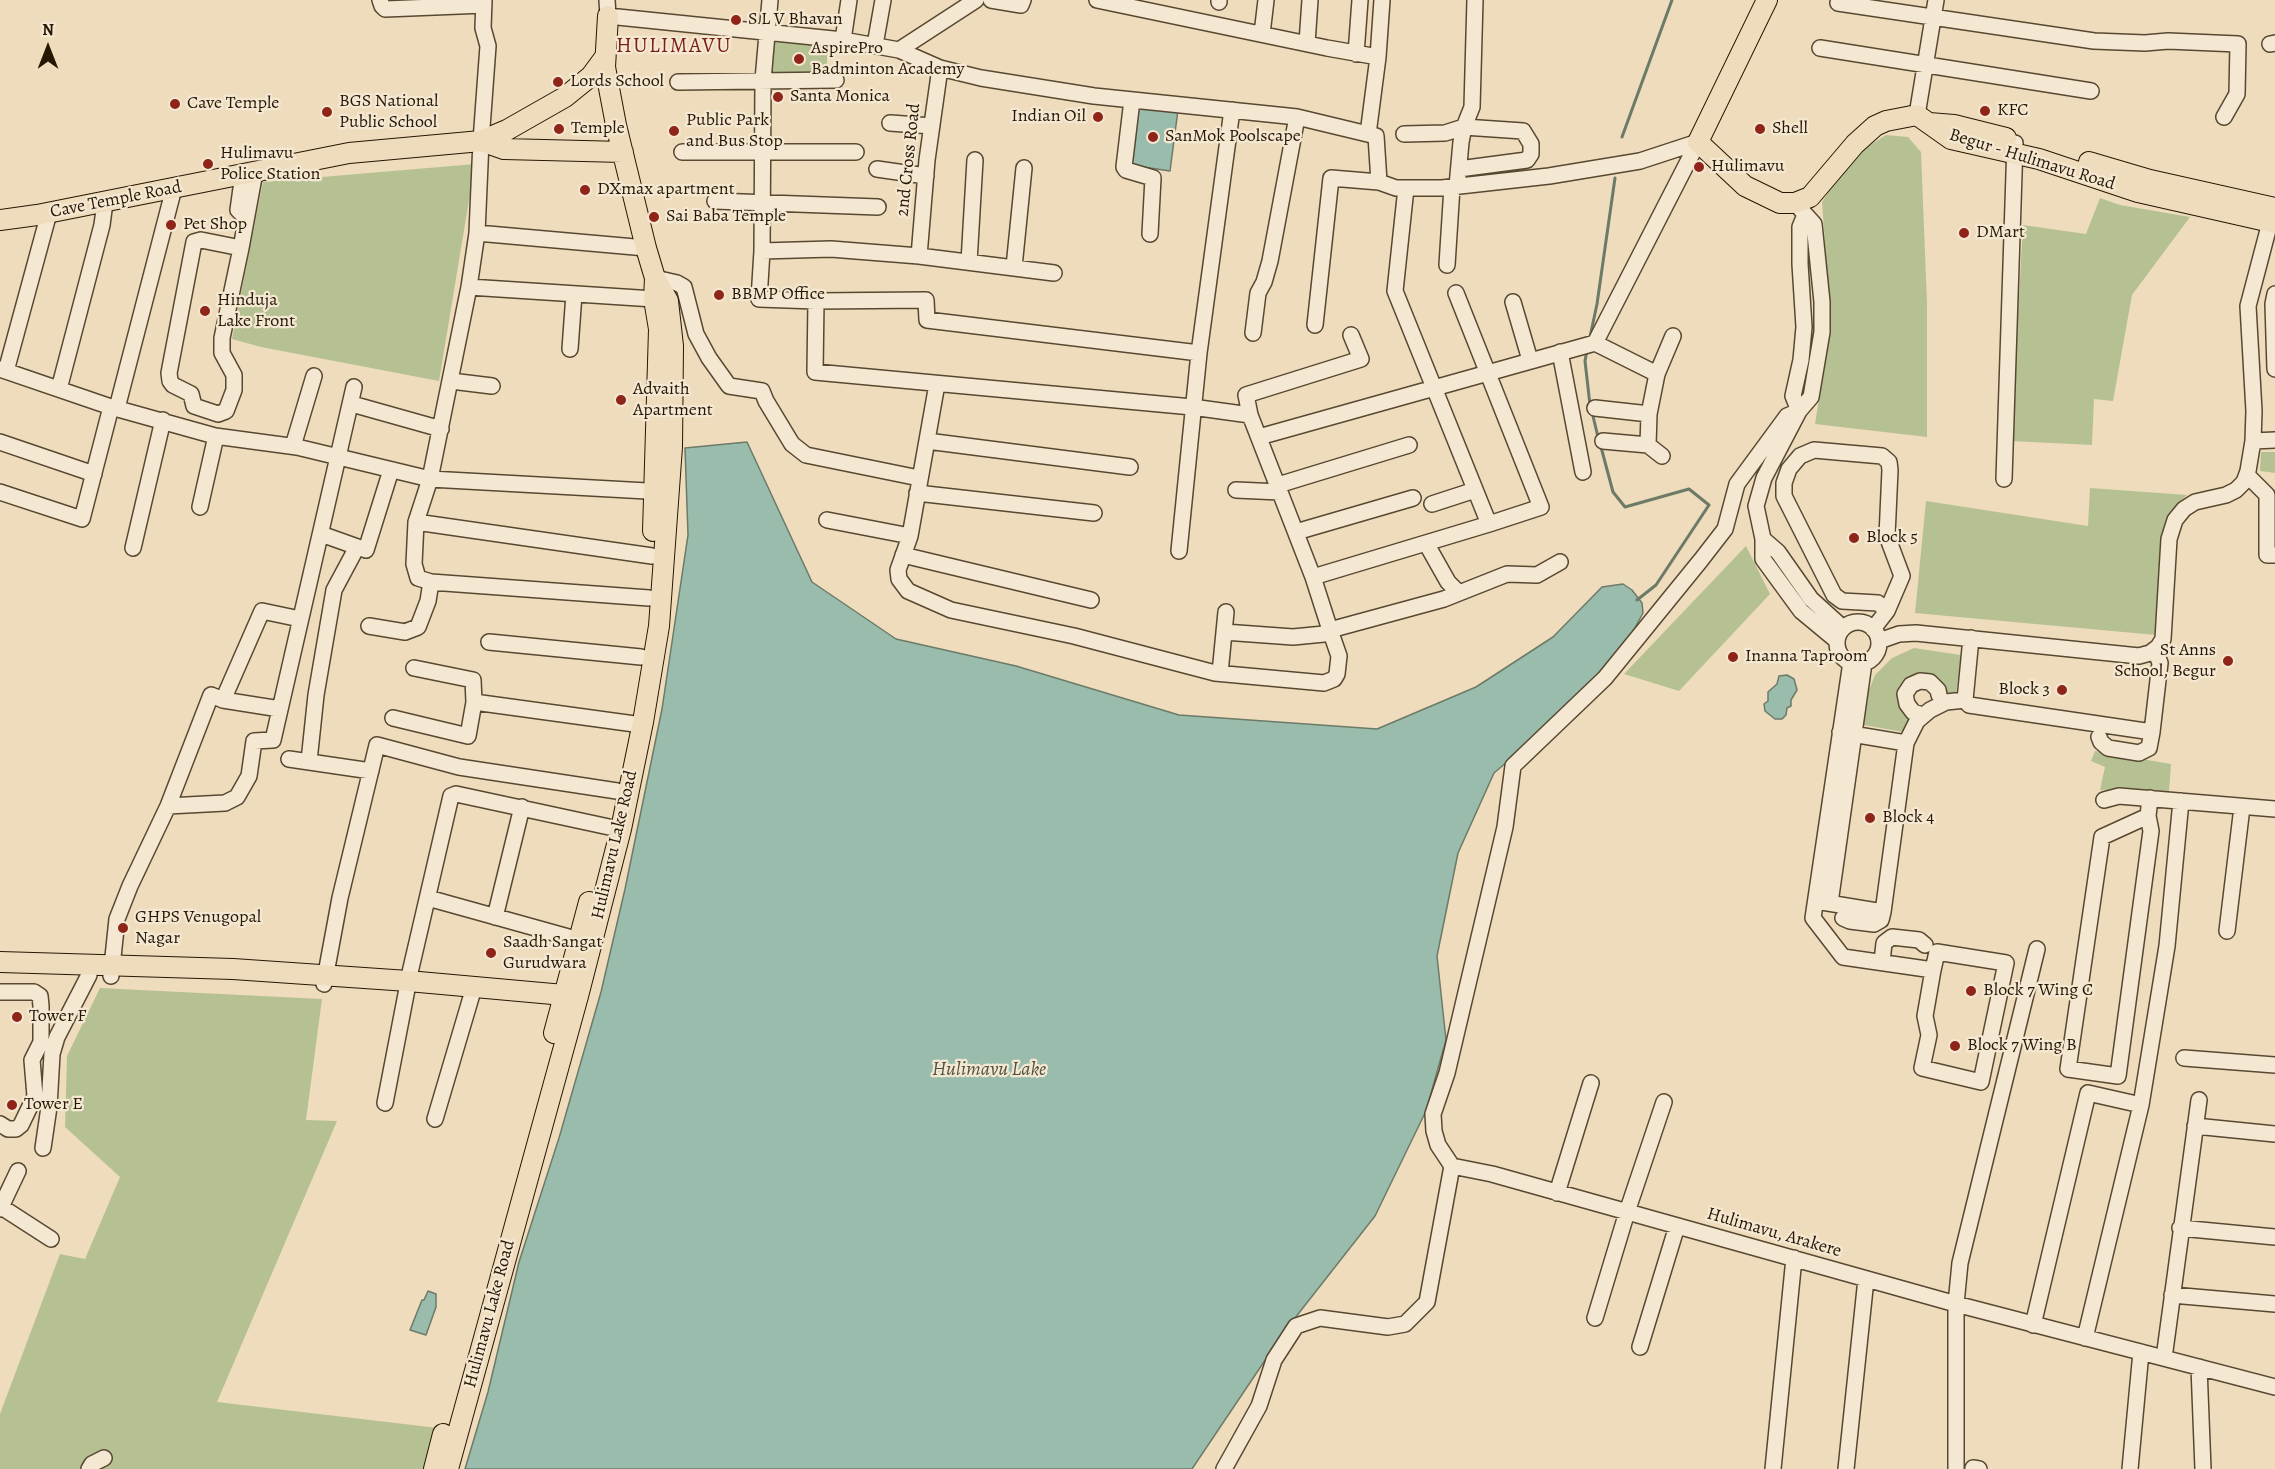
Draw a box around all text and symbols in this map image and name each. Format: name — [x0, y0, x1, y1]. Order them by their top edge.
place label: S L V Bhavan — [748, 9, 843, 31]
marker: S L V Bhavan — [729, 13, 743, 27]
north arrow — [18, 18, 78, 78]
text: N — [42, 19, 54, 41]
district label: HULIMAVU — [616, 34, 732, 60]
place label: AspirePro Badminton Academy — [811, 38, 965, 80]
marker: AspirePro Badminton Academy — [792, 52, 806, 66]
place label: Lords School — [570, 71, 664, 93]
marker: Lords School — [551, 75, 565, 89]
place label: Santa Monica — [790, 86, 890, 108]
marker: Santa Monica — [771, 90, 785, 104]
place label: BGS National Public School — [339, 91, 438, 134]
place label: Cave Temple — [187, 93, 279, 115]
marker: Cave Temple — [168, 97, 182, 111]
place label: KFC — [1997, 100, 2029, 122]
street label: 2nd Cross Road — [892, 102, 926, 218]
marker: KFC — [1978, 104, 1992, 118]
marker: BGS National Public School — [320, 105, 334, 119]
place label: Indian Oil — [1011, 106, 1086, 128]
place label: Public Park and Bus Stop — [686, 110, 783, 152]
marker: Indian Oil — [1091, 110, 1105, 124]
place label: Temple — [571, 118, 625, 140]
place label: Shell — [1772, 118, 1808, 140]
marker: Temple — [552, 122, 566, 136]
marker: Shell — [1753, 122, 1767, 136]
marker: Public Park and Bus Stop — [667, 124, 681, 138]
street label: Begur - Hulimavu Road — [1946, 124, 2118, 196]
place label: SanMok Poolscape — [1165, 126, 1301, 148]
marker: SanMok Poolscape — [1146, 130, 1160, 144]
place label: Hulimavu Police Station — [220, 143, 320, 186]
place label: Hulimavu — [1711, 156, 1785, 178]
marker: Hulimavu Police Station — [201, 157, 215, 171]
marker: Hulimavu — [1692, 160, 1706, 174]
street label: Cave Temple Road — [48, 177, 184, 223]
place label: DXmax apartment — [597, 179, 735, 201]
marker: DXmax apartment — [578, 183, 592, 197]
place label: Sai Baba Temple — [666, 206, 786, 228]
marker: Sai Baba Temple — [647, 210, 661, 224]
place label: Pet Shop — [183, 214, 247, 236]
marker: Pet Shop — [164, 218, 178, 232]
place label: DMart — [1976, 222, 2025, 244]
marker: DMart — [1957, 226, 1971, 240]
place label: BBMP Office — [731, 284, 825, 306]
marker: BBMP Office — [712, 288, 726, 302]
place label: Hinduja Lake Front — [217, 290, 295, 332]
marker: Hinduja Lake Front — [198, 304, 212, 318]
place label: Advaith Apartment — [633, 379, 713, 422]
marker: Advaith Apartment — [614, 393, 628, 407]
place label: Block 5 — [1866, 527, 1918, 549]
marker: Block 5 — [1847, 531, 1861, 545]
place label: St Anns School, Begur — [2114, 640, 2216, 682]
place label: Inanna Taproom — [1745, 646, 1868, 668]
marker: Inanna Taproom — [1726, 650, 1740, 664]
marker: St Anns School, Begur — [2221, 654, 2235, 668]
place label: Block 3 — [1998, 679, 2050, 701]
marker: Block 3 — [2055, 683, 2069, 697]
street label: Hulimavu Lake Road — [587, 768, 643, 922]
place label: Block 4 — [1882, 807, 1934, 829]
marker: Block 4 — [1863, 811, 1877, 825]
place label: GHPS Venugopal Nagar — [135, 907, 261, 950]
marker: GHPS Venugopal Nagar — [116, 921, 130, 935]
place label: Saadh Sangat Gurudwara — [503, 932, 602, 974]
marker: Saadh Sangat Gurudwara — [484, 946, 498, 960]
place label: Block 7 Wing C — [1983, 980, 2093, 1002]
marker: Block 7 Wing C — [1964, 984, 1978, 998]
place label: Tower F — [29, 1006, 87, 1028]
marker: Tower F — [10, 1010, 24, 1024]
place label: Block 7 Wing B — [1967, 1035, 2077, 1057]
marker: Block 7 Wing B — [1948, 1039, 1962, 1053]
water label: Hulimavu Lake — [932, 1058, 1046, 1082]
place label: Tower E — [24, 1094, 83, 1116]
marker: Tower E — [5, 1098, 19, 1112]
street label: Hulimavu, Arakere — [1704, 1203, 1844, 1263]
street label: Hulimavu Lake Road — [460, 1238, 520, 1390]

